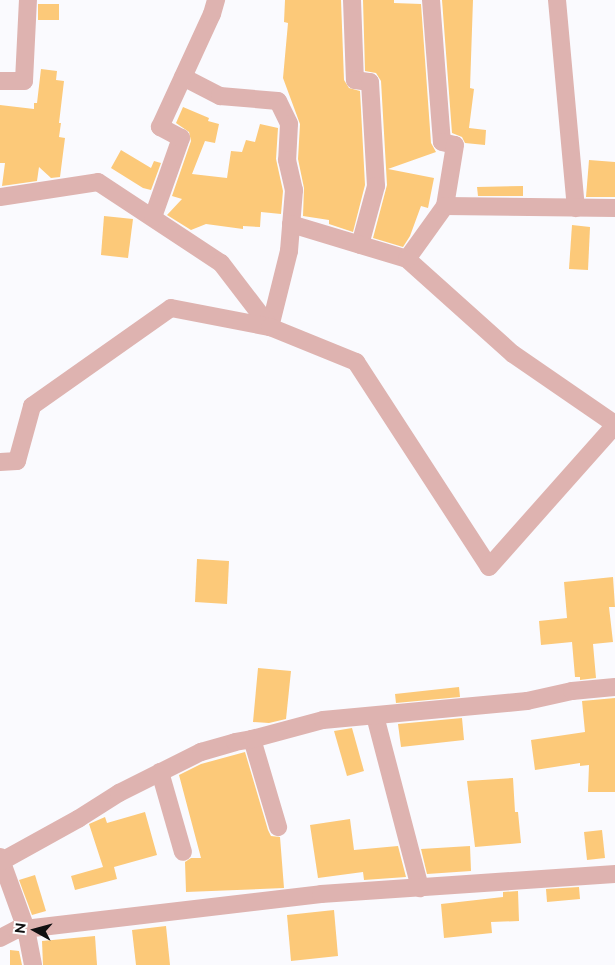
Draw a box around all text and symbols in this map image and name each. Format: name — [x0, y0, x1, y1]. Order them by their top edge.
north arrow — [10, 905, 60, 955]
text: N — [12, 922, 29, 934]

